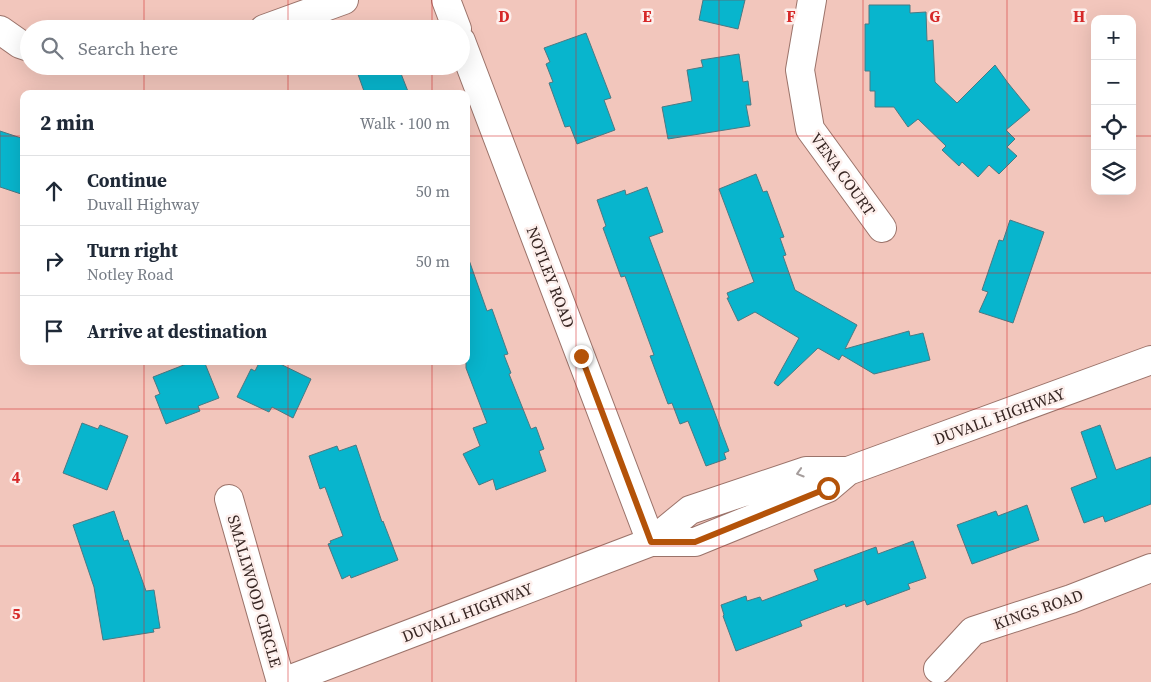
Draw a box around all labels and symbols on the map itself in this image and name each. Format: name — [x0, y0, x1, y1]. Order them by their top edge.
text: D — [498, 5, 510, 27]
text: E — [642, 5, 652, 27]
text: F — [786, 5, 796, 27]
text: G — [930, 5, 941, 27]
text: H — [1073, 5, 1085, 27]
street label: VENA COURT — [805, 128, 881, 220]
street label: NOTLEY ROAD — [522, 223, 580, 331]
route end — [570, 345, 593, 368]
street label: DUVALL HIGHWAY — [930, 382, 1068, 450]
text: 4 — [12, 466, 21, 488]
one-way arrow — [796, 468, 804, 478]
route start — [817, 477, 840, 500]
street label: SMALLWOOD CIRCLE — [223, 512, 287, 670]
street label: DUVALL HIGHWAY — [398, 577, 536, 647]
street label: KINGS ROAD — [990, 583, 1086, 635]
text: 5 — [12, 602, 21, 624]

